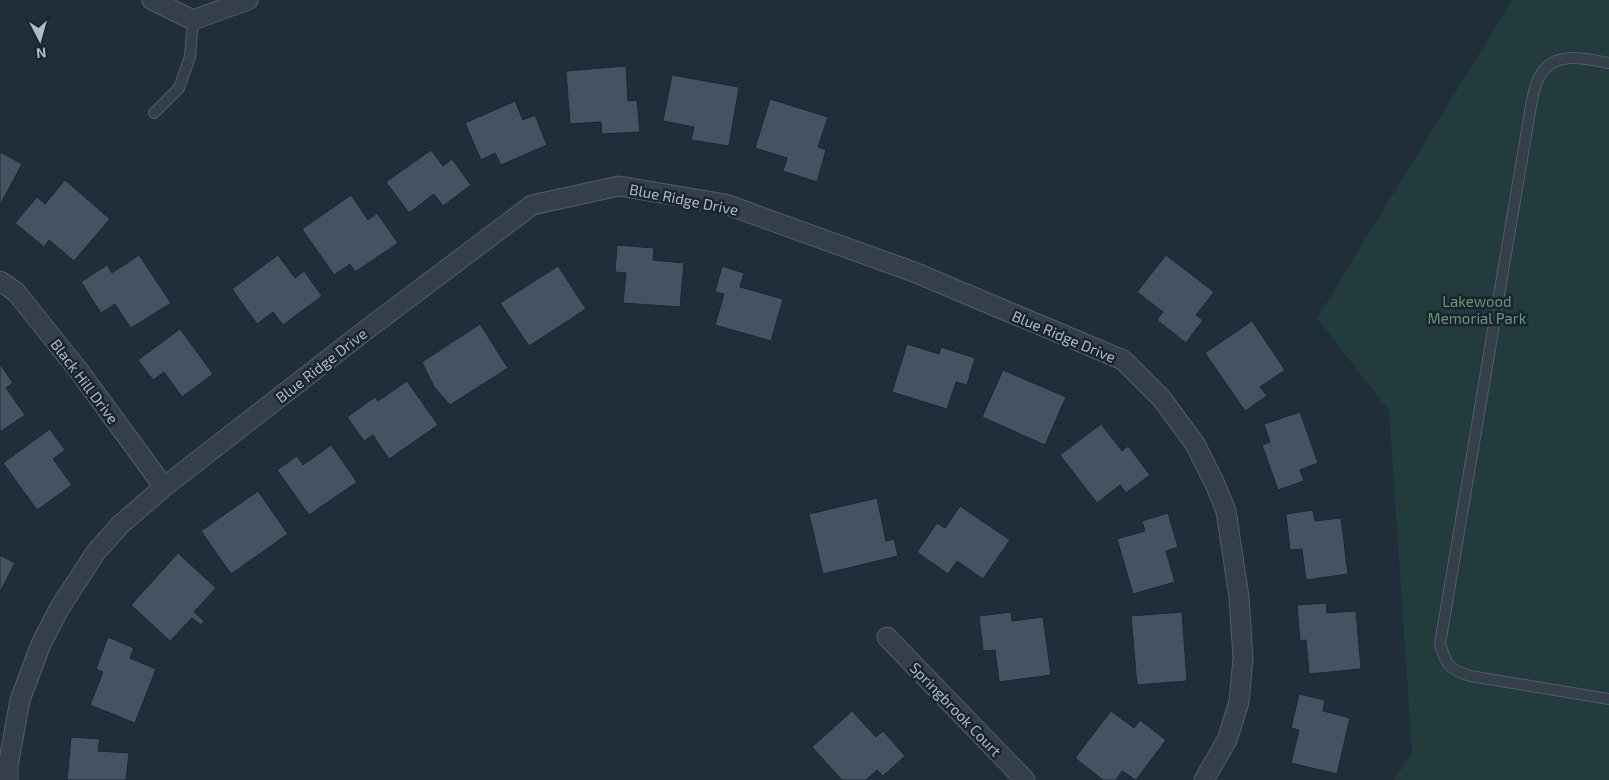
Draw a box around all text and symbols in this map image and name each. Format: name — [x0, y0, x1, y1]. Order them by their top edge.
north arrow — [15, 15, 65, 65]
text: N — [35, 44, 47, 62]
street label: Blue Ridge Drive — [628, 180, 740, 218]
park label: Lakewood Memorial Park — [1428, 292, 1527, 327]
street label: Blue Ridge Drive — [1010, 306, 1118, 366]
street label: Blue Ridge Drive — [272, 324, 370, 406]
street label: Black Hill Drive — [47, 335, 123, 427]
street label: Springbrook Court — [907, 658, 1006, 760]

